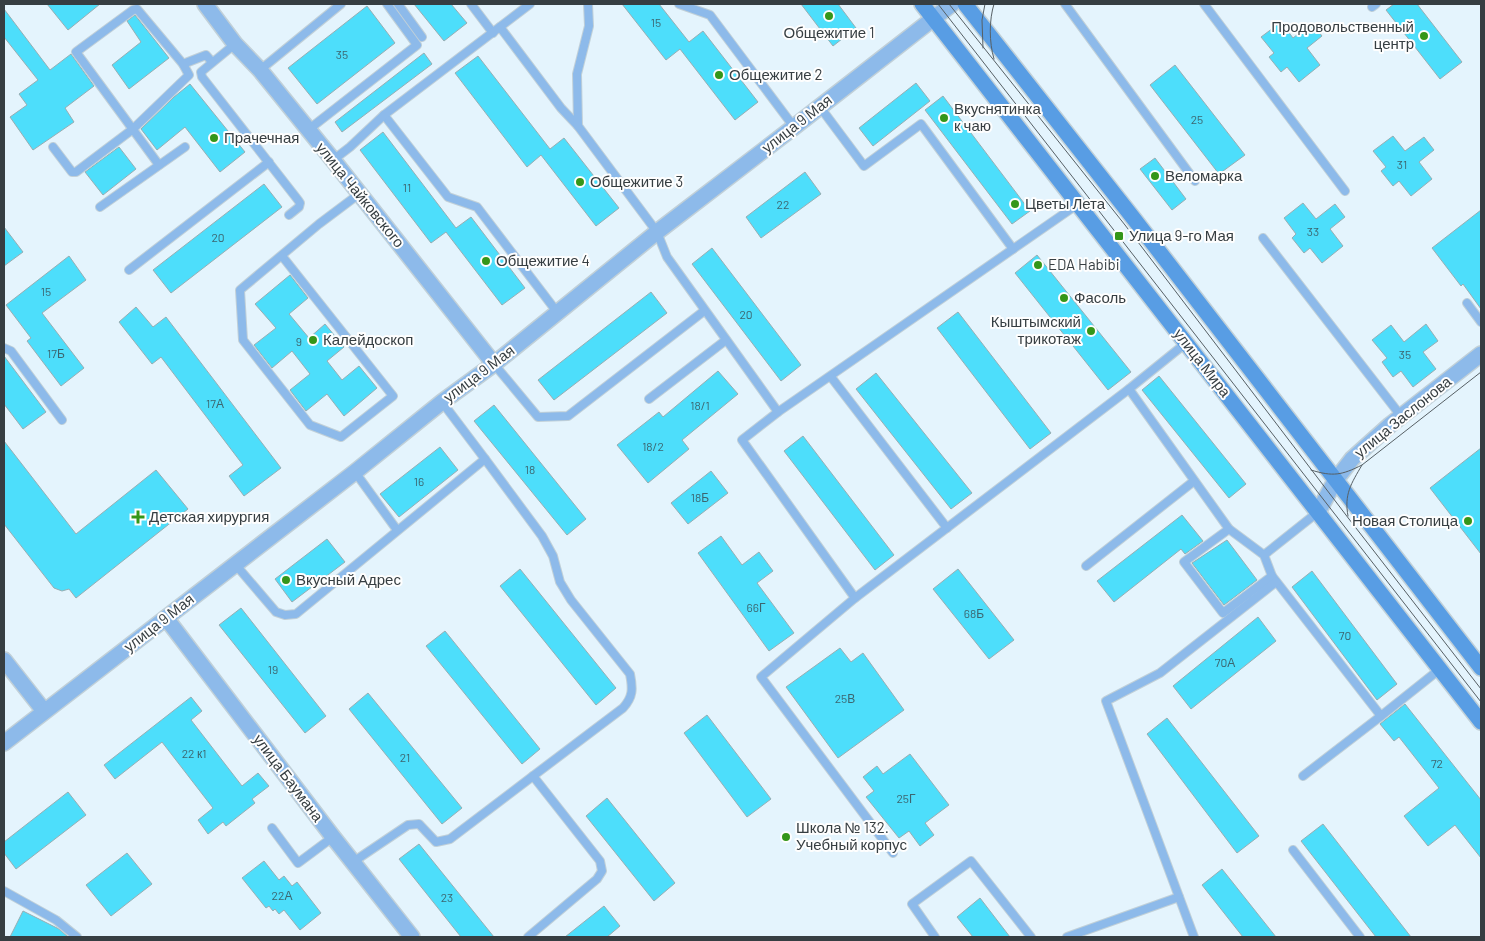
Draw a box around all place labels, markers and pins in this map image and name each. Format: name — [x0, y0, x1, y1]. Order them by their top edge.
marker: Общежитие 1 — [823, 10, 835, 22]
place label: Продовольственный центр — [1271, 17, 1414, 52]
place label: Общежитие 1 — [784, 23, 874, 41]
marker: Продовольственный центр — [1418, 30, 1430, 42]
place label: Общежитие 2 — [729, 65, 823, 83]
marker: Общежитие 2 — [713, 69, 725, 81]
place label: Вкуснятинка к чаю — [954, 99, 1041, 134]
marker: Вкуснятинка к чаю — [938, 112, 950, 124]
place label: Прачечная — [224, 128, 299, 146]
marker: Прачечная — [208, 132, 220, 144]
place label: Веломарка — [1165, 166, 1243, 184]
marker: Веломарка — [1149, 170, 1161, 182]
place label: Общежитие 3 — [590, 172, 683, 190]
marker: Общежитие 3 — [574, 176, 586, 188]
place label: Цветы Лета — [1025, 194, 1106, 212]
marker: Цветы Лета — [1009, 198, 1021, 210]
place label: Улица 9-го Мая — [1129, 226, 1234, 244]
marker: Улица 9-го Мая — [1113, 230, 1125, 242]
place label: Общежитие 4 — [496, 251, 590, 269]
marker: Общежитие 4 — [480, 255, 492, 267]
place label: EDA Habibi — [1048, 255, 1120, 273]
marker: EDA Habibi — [1032, 259, 1044, 271]
place label: Фасоль — [1074, 288, 1126, 306]
marker: Фасоль — [1058, 292, 1070, 304]
place label: Кыштымский трикотаж — [991, 312, 1081, 347]
marker: Кыштымский трикотаж — [1085, 325, 1097, 337]
place label: Калейдоскоп — [323, 330, 413, 348]
marker: Калейдоскоп — [307, 334, 319, 346]
place label: Детская хирургия — [149, 507, 269, 525]
marker: Детская хирургия — [131, 510, 145, 524]
place label: Новая Столица — [1352, 511, 1459, 529]
marker: Новая Столица — [1462, 515, 1474, 527]
place label: Вкусный Адрес — [296, 570, 401, 588]
marker: Вкусный Адрес — [280, 574, 292, 586]
place label: Школа № 132. Учебный корпус — [796, 818, 907, 853]
marker: Школа № 132. Учебный корпус — [780, 831, 792, 843]

